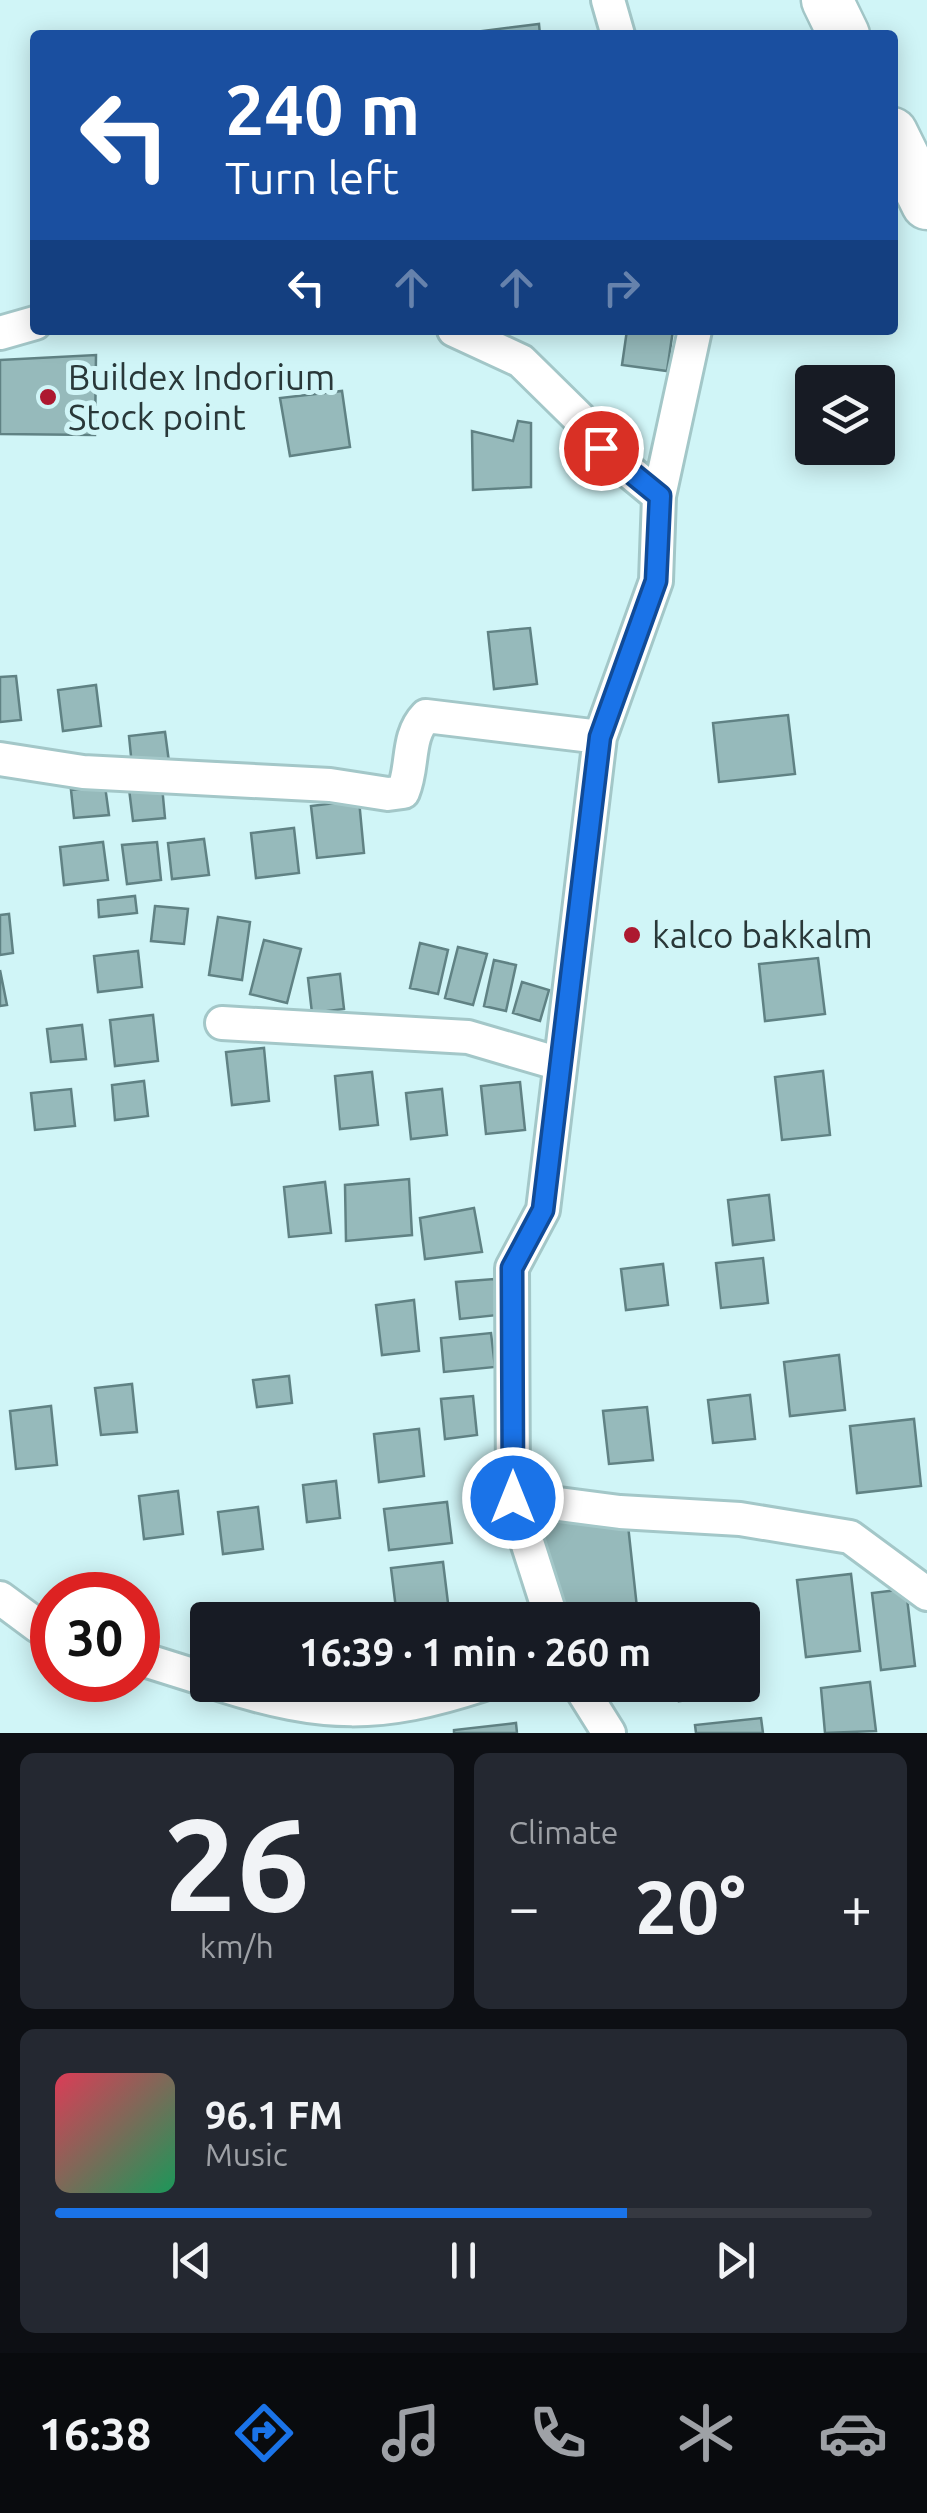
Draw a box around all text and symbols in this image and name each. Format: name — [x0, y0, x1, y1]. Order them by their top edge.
icon: left — [60, 70, 190, 200]
text: 240 m — [225, 70, 420, 148]
text: Turn left — [225, 152, 399, 203]
icon: left — [279, 260, 334, 315]
icon: ahead — [384, 260, 439, 315]
icon: ahead — [489, 260, 544, 315]
icon: right — [594, 260, 649, 315]
place label: Buildex Indorium Stock point — [68, 357, 335, 437]
map controls — [795, 365, 895, 465]
button: layers — [795, 365, 895, 465]
marker: Buildex Indorium Stock point — [37, 386, 59, 408]
pin — [559, 406, 644, 491]
icon: arrive — [574, 421, 629, 476]
place label: kalco bakkalm — [652, 915, 873, 955]
marker: kalco bakkalm — [621, 924, 643, 946]
position arrow — [461, 1446, 565, 1550]
speed limit sign: 30 — [30, 1572, 160, 1702]
text: 16:39 · 1 min · 260 m — [299, 1631, 651, 1673]
text: 26 — [163, 1790, 310, 1936]
text: Climate — [509, 1814, 619, 1850]
text: 20° — [635, 1864, 746, 1948]
text: − — [509, 1876, 540, 1937]
text: + — [841, 1876, 872, 1937]
text: km/h — [200, 1928, 274, 1964]
text: 96.1 FM — [205, 2094, 343, 2136]
text: Music — [205, 2136, 288, 2172]
icon: previous — [164, 2233, 219, 2288]
icon: pause — [436, 2233, 491, 2288]
icon: next — [708, 2233, 763, 2288]
icon: directions — [229, 2398, 299, 2468]
icon: music — [376, 2398, 446, 2468]
icon: phone — [523, 2398, 593, 2468]
icon: climate — [671, 2398, 741, 2468]
icon: car — [818, 2398, 888, 2468]
text: 16:38 — [39, 2408, 151, 2459]

